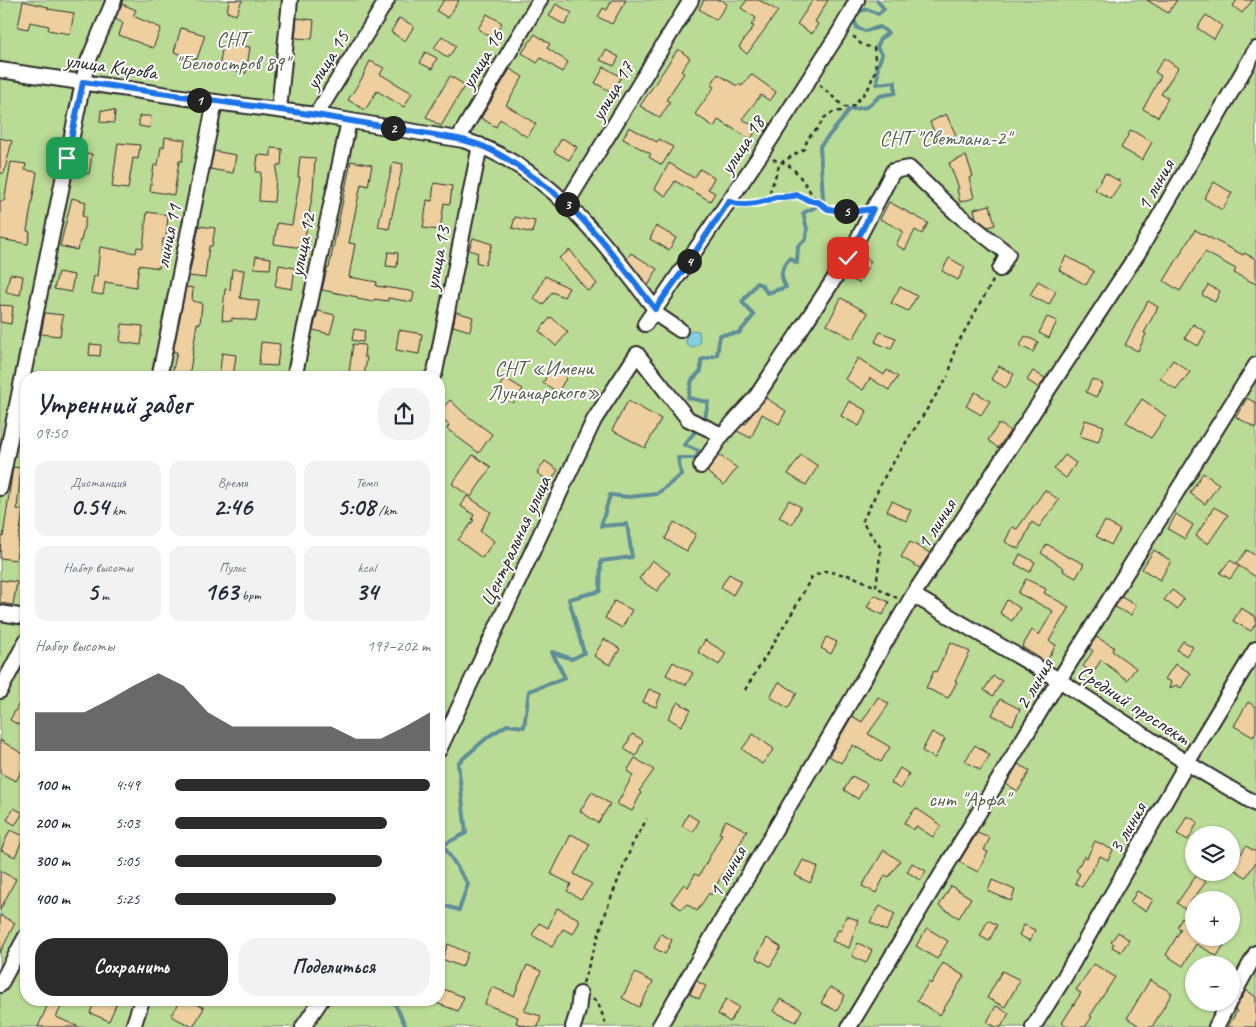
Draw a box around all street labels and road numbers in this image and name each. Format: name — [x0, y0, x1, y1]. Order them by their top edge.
street label: улица 16 — [453, 24, 510, 95]
street label: улица 15 — [298, 25, 356, 96]
street label: улица Кирова — [61, 46, 161, 86]
street label: улица 17 — [583, 55, 641, 127]
street label: улица 18 — [712, 109, 772, 181]
street label: 1 линия — [1130, 153, 1181, 215]
street label: линия 11 — [149, 200, 188, 270]
street label: улица 12 — [282, 209, 322, 281]
street label: улица 13 — [418, 222, 456, 294]
street label: Центральная улица — [473, 470, 557, 610]
street label: 1 линия — [910, 492, 963, 554]
street label: 2 линия — [1009, 652, 1060, 714]
street label: Средний проспект — [1073, 659, 1196, 752]
street label: 3 линия — [1102, 796, 1153, 858]
street label: 1 линия — [702, 840, 753, 902]

